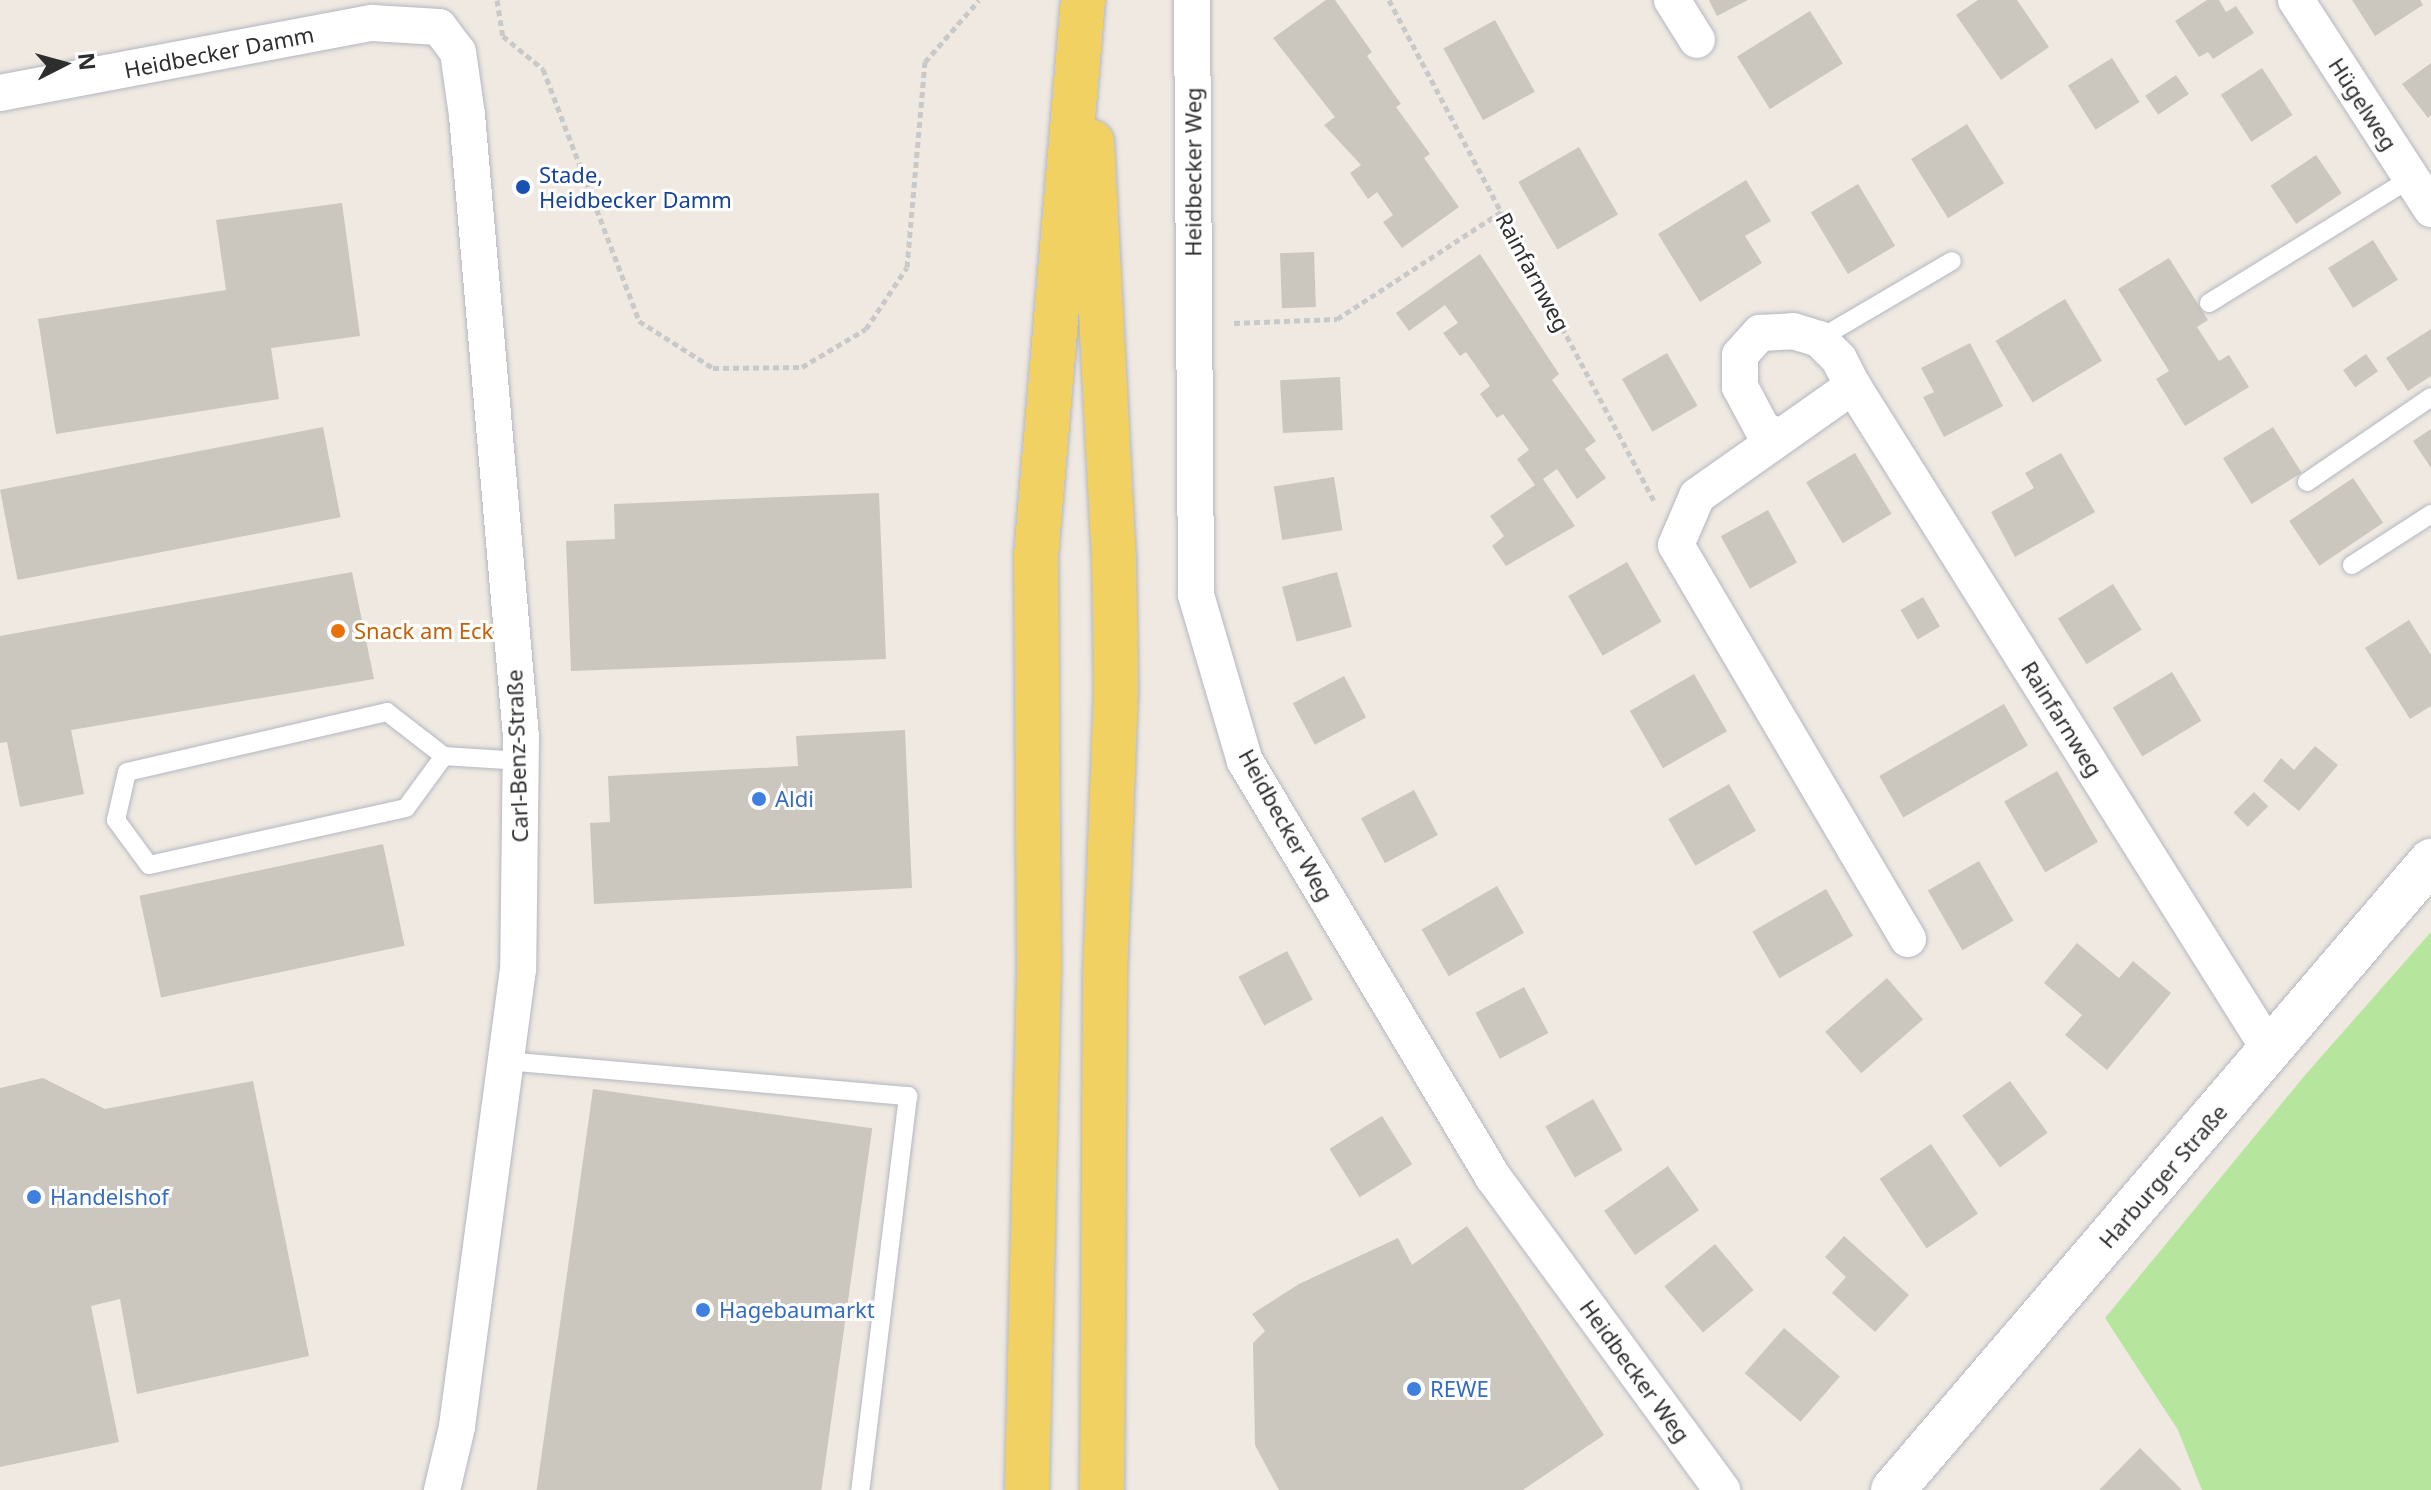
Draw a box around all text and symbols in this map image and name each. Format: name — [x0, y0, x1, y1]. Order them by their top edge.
street label: Heidbecker Damm — [122, 21, 316, 83]
north arrow — [24, 24, 104, 104]
text: N — [72, 51, 104, 72]
street label: Hügelweg — [2323, 53, 2403, 155]
street label: Heidbecker Weg — [1180, 87, 1206, 257]
place label: Stade, Heidbecker Damm — [539, 161, 732, 212]
marker: Stade, Heidbecker Damm — [514, 178, 532, 196]
street label: Rainfarnweg — [1491, 208, 1575, 336]
place label: Snack am Eck — [354, 618, 493, 644]
marker: Snack am Eck — [329, 622, 347, 640]
street label: Rainfarnweg — [2016, 656, 2108, 782]
street label: Carl-Benz-Straße — [501, 669, 533, 843]
street label: Heidbecker Weg — [1233, 745, 1339, 905]
place label: Aldi — [775, 786, 814, 812]
marker: Aldi — [750, 790, 768, 808]
street label: Harburger Straße — [2093, 1099, 2233, 1253]
place label: Handelshof — [50, 1184, 169, 1210]
marker: Handelshof — [25, 1188, 43, 1206]
street label: Heidbecker Weg — [1575, 1295, 1695, 1447]
place label: Hagebaumarkt — [719, 1297, 875, 1323]
marker: Hagebaumarkt — [694, 1301, 712, 1319]
place label: REWE — [1430, 1376, 1489, 1402]
marker: REWE — [1405, 1380, 1423, 1398]

